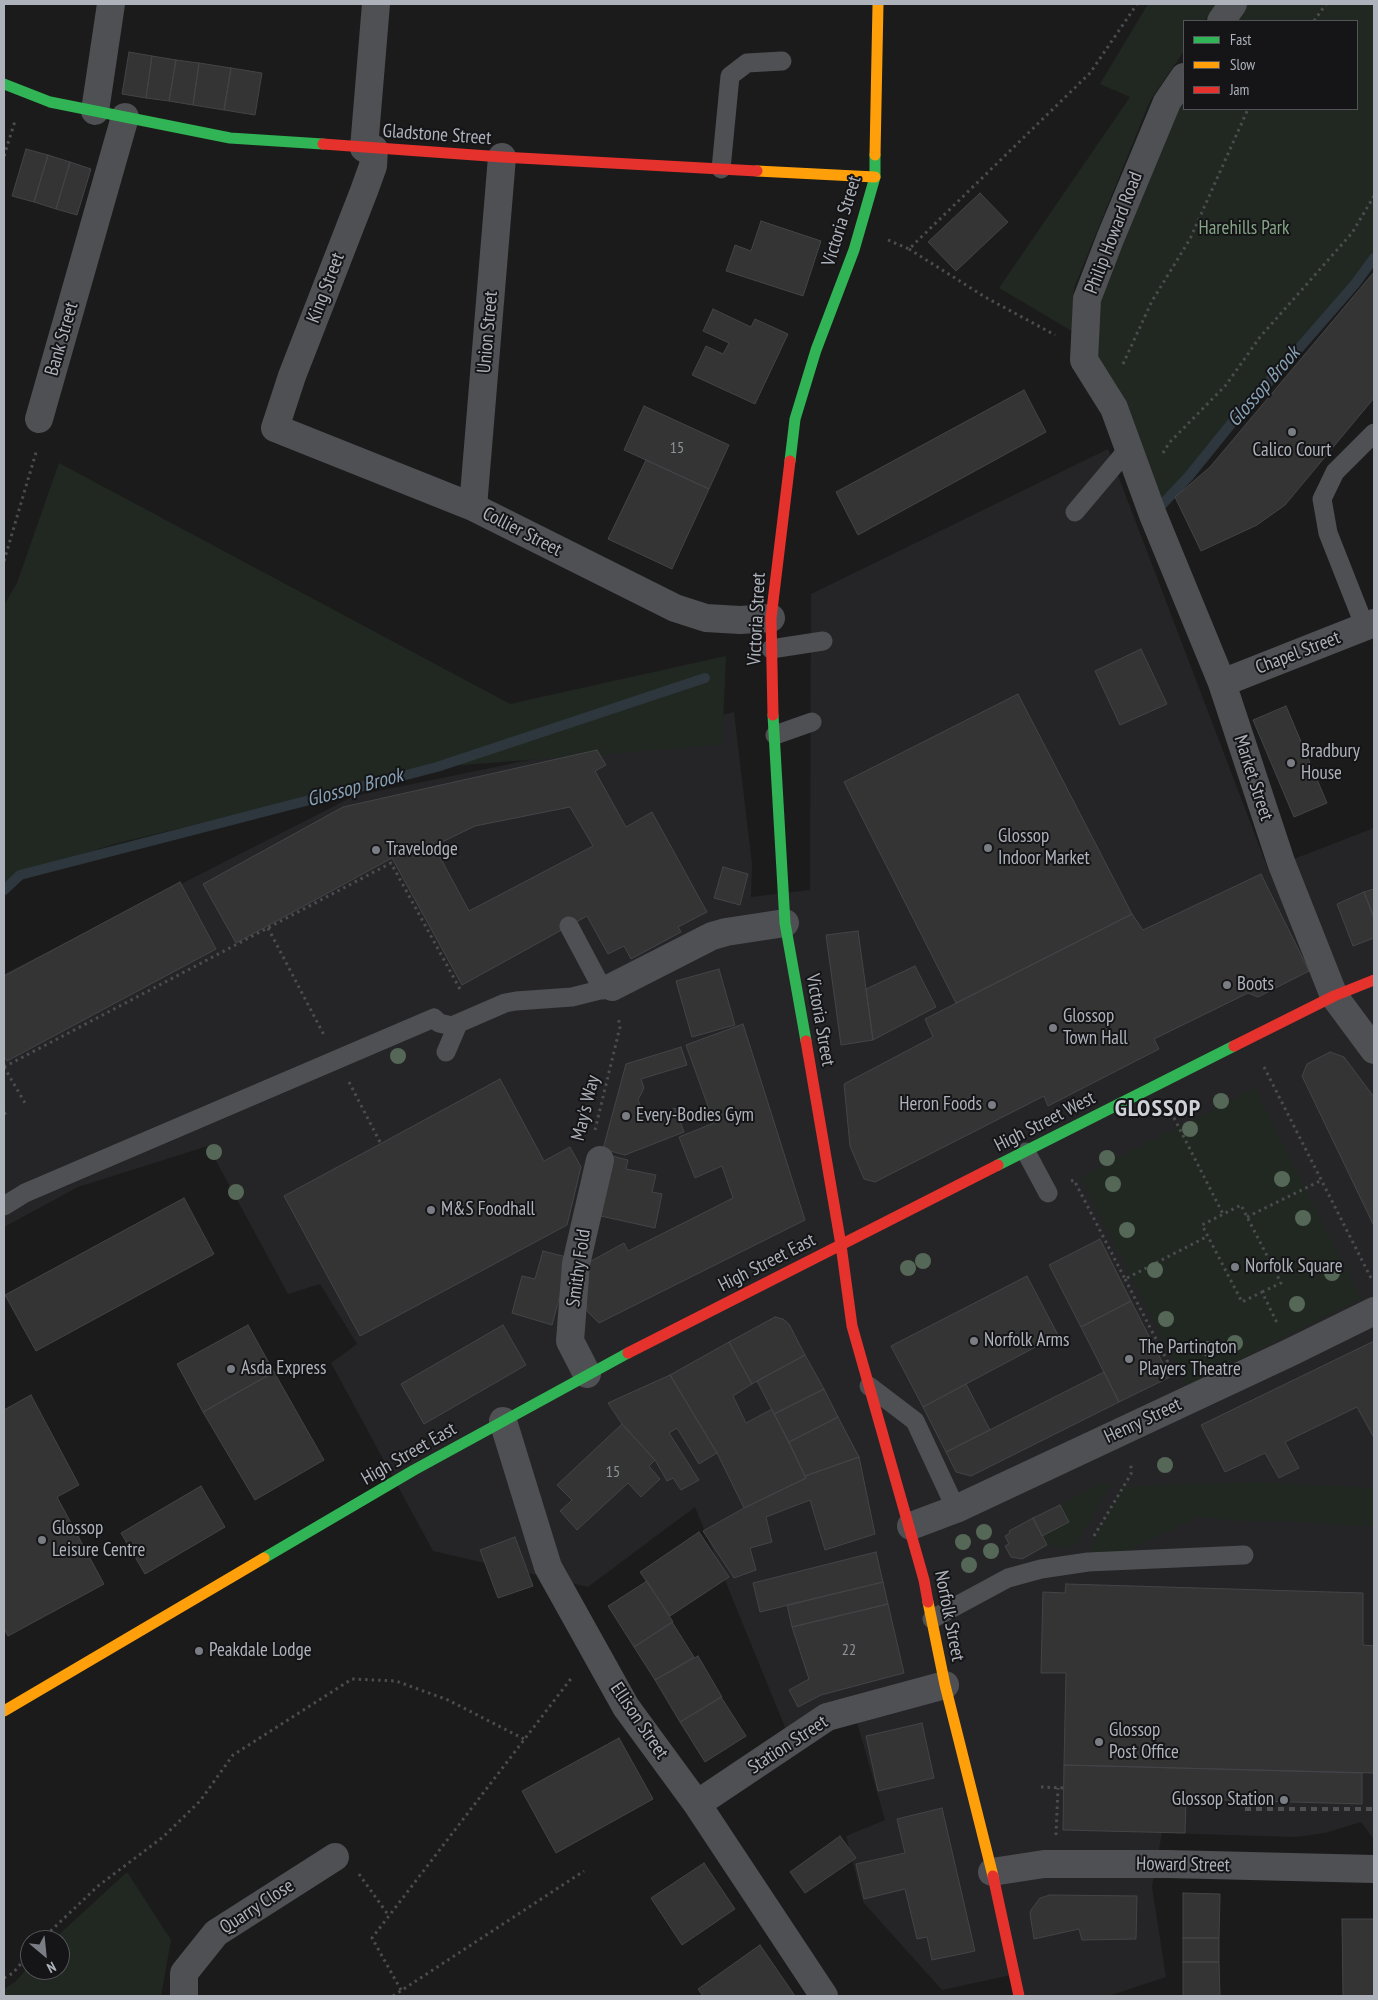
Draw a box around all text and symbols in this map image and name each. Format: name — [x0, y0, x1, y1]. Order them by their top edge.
legend — [1183, 20, 1358, 110]
text: Fast — [1230, 30, 1251, 49]
text: Slow — [1230, 55, 1255, 74]
text: Jam — [1230, 80, 1249, 99]
street label: Gladstone Street — [382, 120, 492, 150]
street label: Philip Howard Road — [1080, 169, 1148, 297]
street label: Victoria Street — [817, 173, 867, 269]
park label: Harehills Park — [1199, 218, 1289, 240]
street label: King Street — [302, 250, 350, 326]
street label: Union Street — [473, 290, 503, 374]
street label: Bank Street — [41, 300, 83, 378]
water label: Glossop Brook — [1223, 342, 1305, 432]
marker: Calico Court — [1286, 426, 1298, 438]
house number: 15 — [670, 438, 684, 458]
place label: Calico Court — [1253, 440, 1331, 462]
street label: Collier Street — [479, 502, 565, 562]
street label: Victoria Street — [743, 572, 771, 666]
street label: Chapel Street — [1253, 626, 1343, 680]
street label: Market Street — [1228, 732, 1278, 824]
place label: Bradbury House — [1301, 741, 1360, 785]
marker: Bradbury House — [1285, 757, 1297, 769]
water label: Glossop Brook — [304, 764, 406, 812]
place label: Glossop Indoor Market — [998, 826, 1090, 870]
place label: Travelodge — [386, 839, 458, 861]
marker: Glossop Indoor Market — [982, 842, 994, 854]
marker: Travelodge — [370, 844, 382, 856]
street label: Victoria Street — [801, 972, 839, 1068]
place label: Boots — [1237, 974, 1274, 996]
marker: Boots — [1221, 979, 1233, 991]
place label: Glossop Town Hall — [1063, 1006, 1128, 1050]
marker: Glossop Town Hall — [1047, 1022, 1059, 1034]
street label: May's Way — [567, 1073, 605, 1143]
street label: High Street West — [991, 1087, 1099, 1157]
place label: Heron Foods — [899, 1094, 982, 1116]
district label: GLOSSOP — [1114, 1095, 1202, 1123]
marker: Heron Foods — [986, 1099, 998, 1111]
place label: Every-Bodies Gym — [636, 1105, 754, 1127]
marker: Every-Bodies Gym — [620, 1110, 632, 1122]
place label: M&S Foodhall — [441, 1199, 535, 1221]
marker: M&S Foodhall — [425, 1204, 437, 1216]
street label: Smithy Fold — [562, 1228, 596, 1308]
street label: High Street East — [715, 1229, 819, 1297]
place label: Norfolk Square — [1245, 1256, 1343, 1278]
marker: Norfolk Square — [1229, 1261, 1241, 1273]
place label: Norfolk Arms — [984, 1330, 1069, 1352]
marker: Norfolk Arms — [968, 1335, 980, 1347]
place label: The Partington Players Theatre — [1139, 1337, 1241, 1381]
marker: The Partington Players Theatre — [1123, 1353, 1135, 1365]
place label: Asda Express — [241, 1358, 326, 1380]
marker: Asda Express — [225, 1363, 237, 1375]
street label: Henry Street — [1101, 1393, 1185, 1449]
street label: High Street East — [358, 1418, 460, 1490]
house number: 15 — [606, 1462, 620, 1482]
place label: Glossop Leisure Centre — [52, 1518, 145, 1562]
marker: Glossop Leisure Centre — [36, 1534, 48, 1546]
street label: Norfolk Street — [929, 1569, 969, 1663]
place label: Peakdale Lodge — [209, 1640, 312, 1662]
house number: 22 — [842, 1640, 856, 1660]
marker: Peakdale Lodge — [193, 1645, 205, 1657]
street label: Ellison Street — [605, 1678, 673, 1764]
street label: Station Street — [744, 1711, 832, 1779]
place label: Glossop Post Office — [1109, 1720, 1179, 1764]
marker: Glossop Post Office — [1093, 1736, 1105, 1748]
place label: Glossop Station — [1172, 1789, 1274, 1811]
marker: Glossop Station — [1278, 1794, 1290, 1806]
street label: Howard Street — [1136, 1853, 1230, 1877]
street label: Quarry Close — [216, 1875, 298, 1939]
north arrow — [20, 1930, 70, 1980]
text: N — [44, 1958, 59, 1977]

